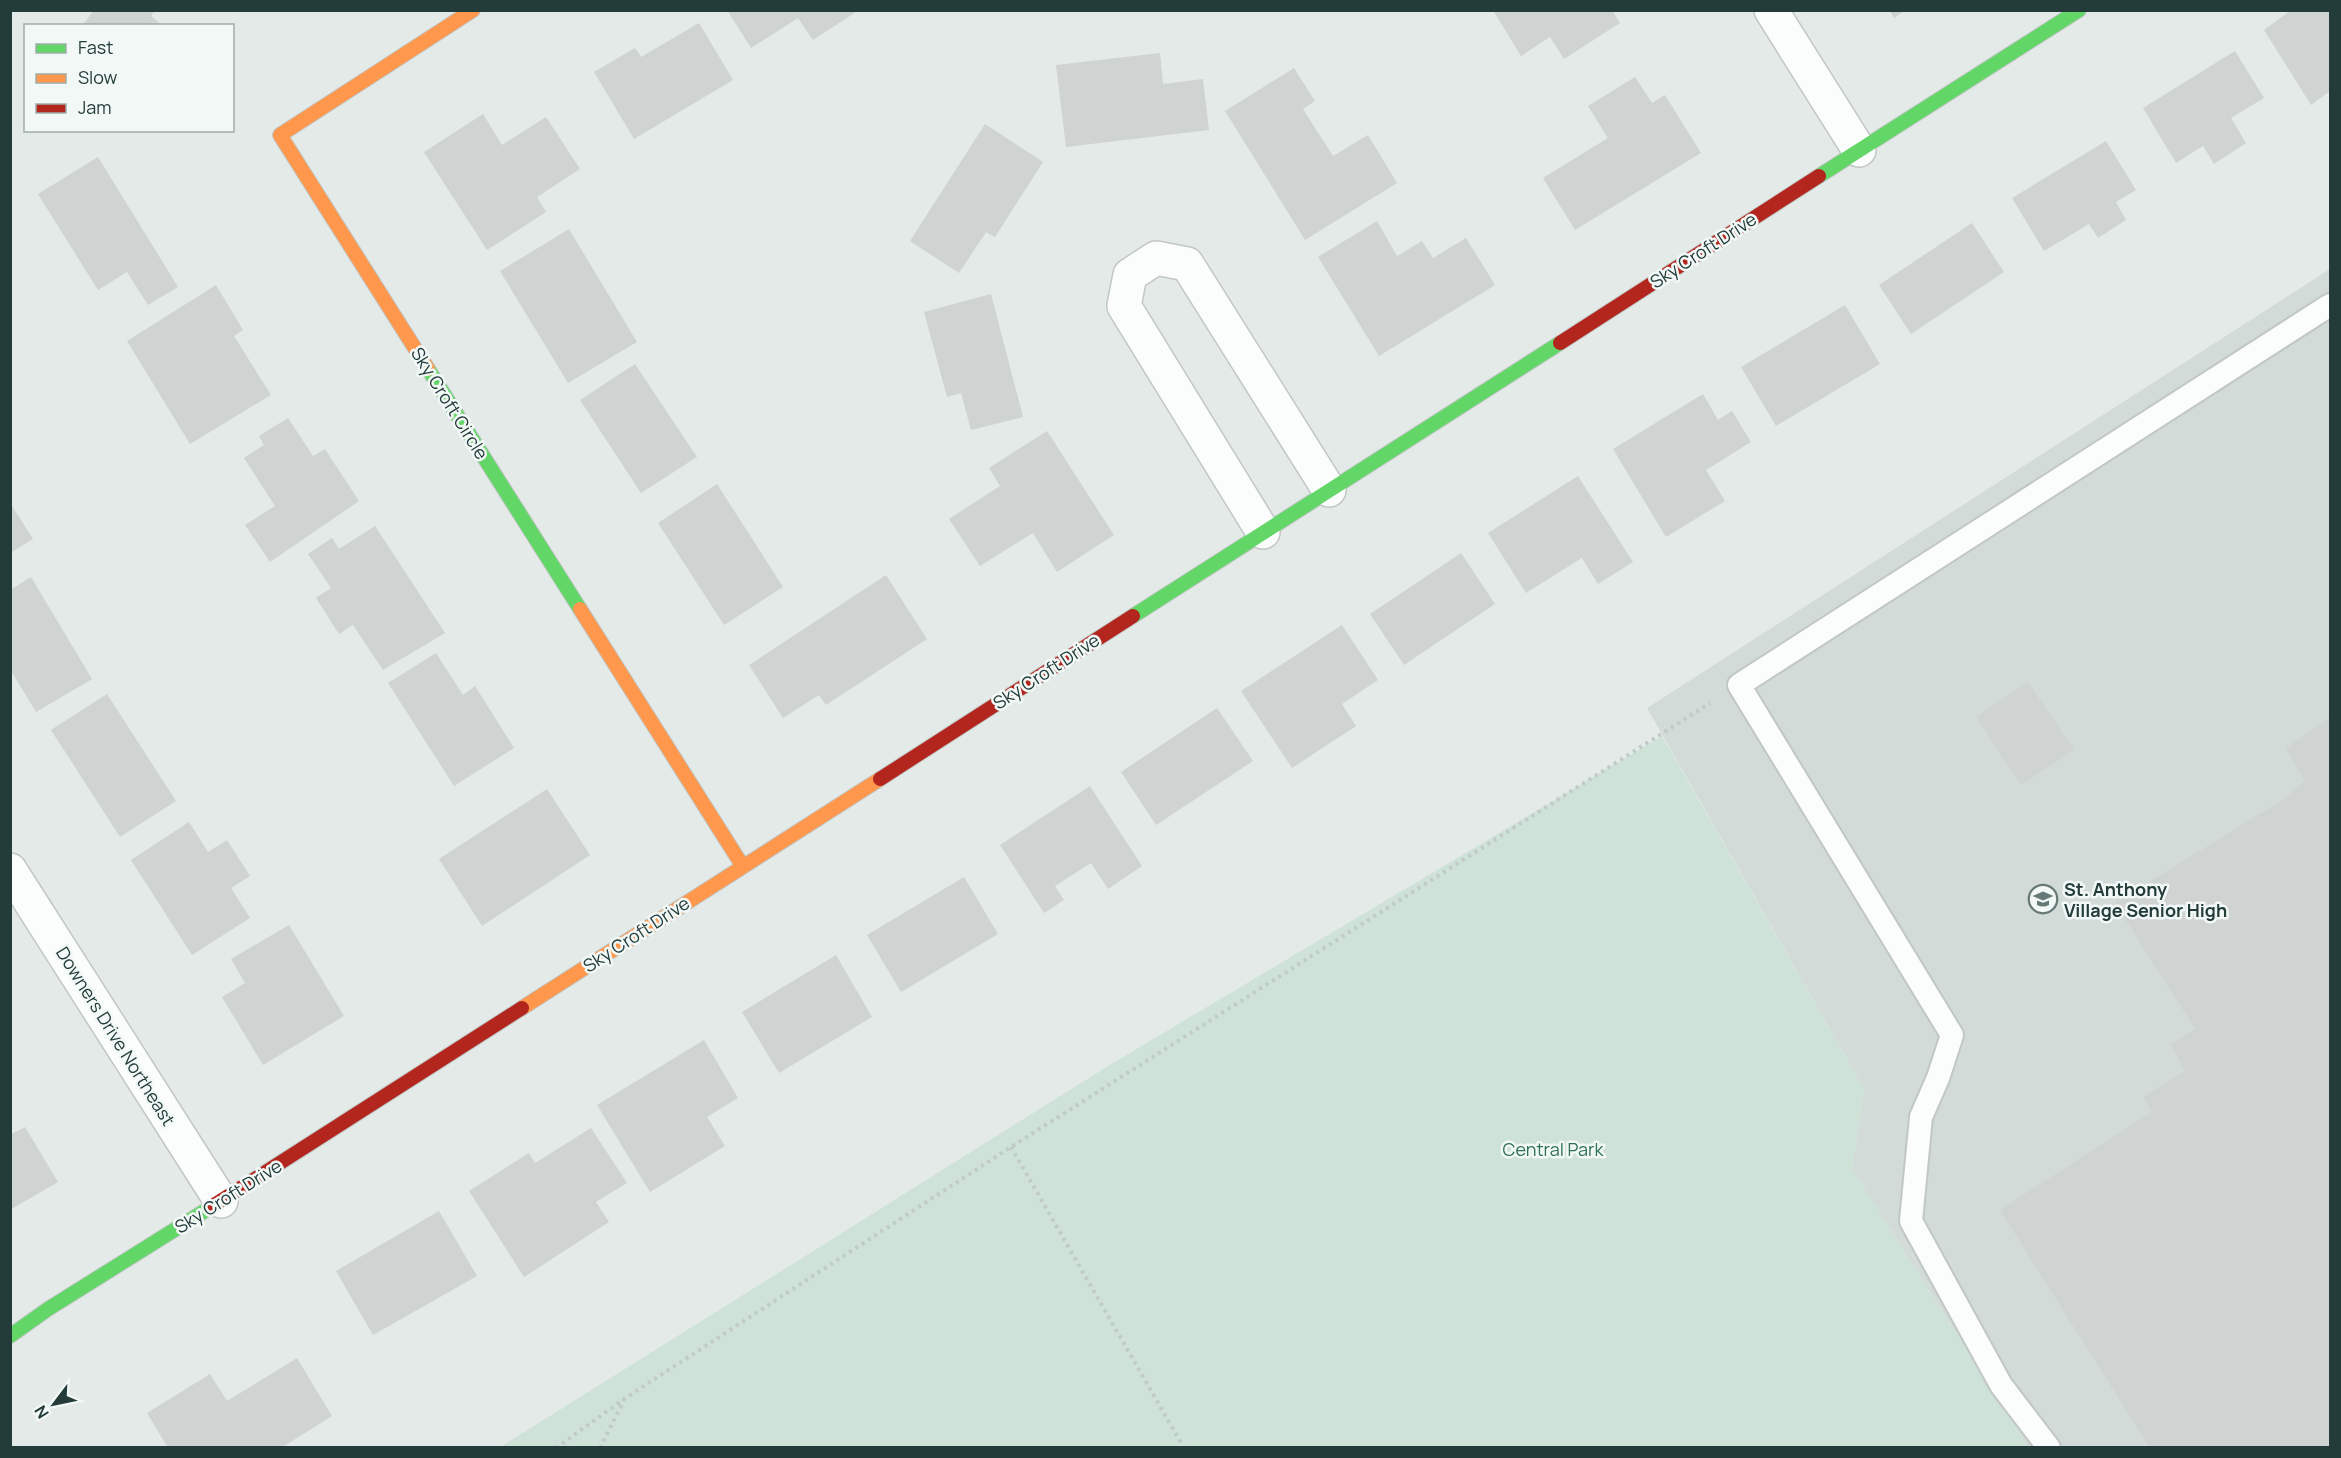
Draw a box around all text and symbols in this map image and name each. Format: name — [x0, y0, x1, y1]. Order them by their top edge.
legend — [24, 24, 234, 132]
text: Fast — [78, 35, 113, 59]
text: Slow — [78, 65, 118, 89]
text: Jam — [78, 95, 112, 119]
street label: Sky Croft Drive — [1645, 207, 1761, 293]
street label: Sky Croft Circle — [406, 342, 494, 464]
street label: Sky Croft Drive — [988, 628, 1104, 714]
place label: St. Anthony Village Senior High — [2064, 877, 2227, 922]
school or university icon: St. Anthony Village Senior High — [2027, 883, 2059, 915]
street label: Sky Croft Drive — [578, 891, 694, 977]
street label: Downers Drive Northeast — [51, 942, 181, 1130]
park label: Central Park — [1503, 1137, 1604, 1161]
street label: Sky Croft Drive — [170, 1153, 286, 1239]
north arrow — [24, 1374, 84, 1434]
text: N — [29, 1401, 54, 1423]

